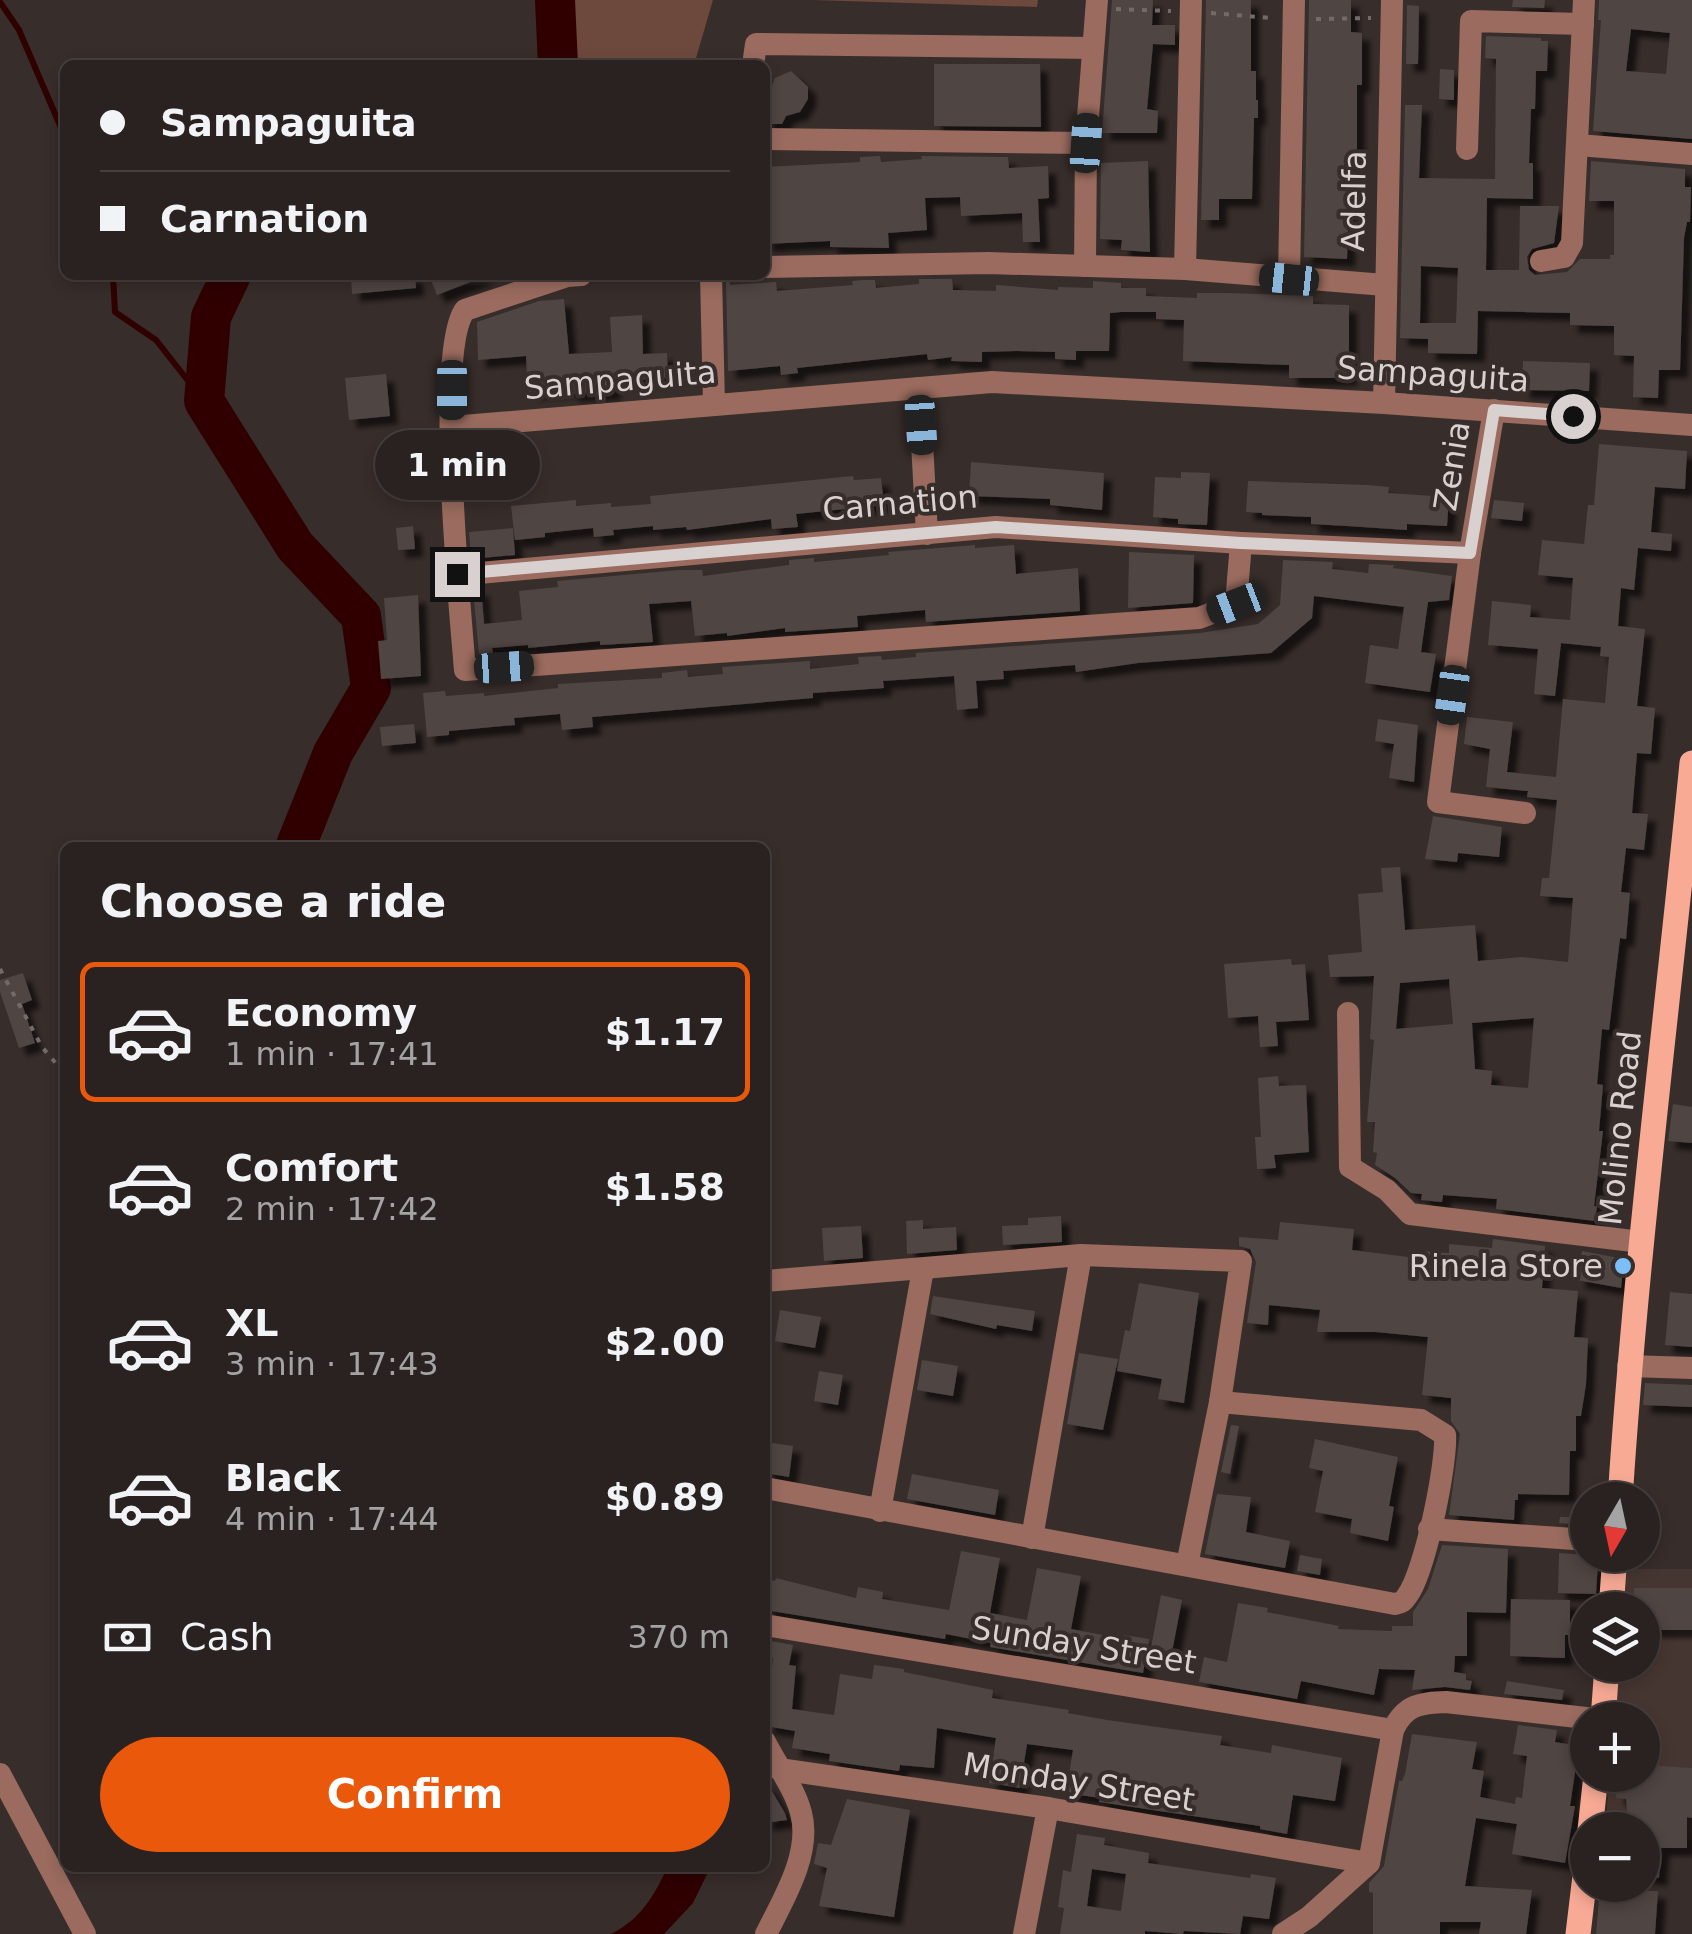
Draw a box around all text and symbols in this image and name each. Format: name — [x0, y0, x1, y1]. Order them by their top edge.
text: Sampaguita — [160, 101, 417, 145]
car — [1069, 112, 1103, 174]
street label: Adelfa — [1334, 150, 1374, 252]
text: Carnation — [160, 197, 369, 241]
car — [1258, 261, 1320, 297]
street label: Sampaguita — [1336, 348, 1530, 400]
street label: Sampaguita — [522, 353, 718, 407]
car — [437, 360, 467, 420]
car — [904, 394, 938, 456]
route start — [1551, 394, 1596, 439]
street label: Zenia — [1426, 418, 1478, 514]
callout: 1 min — [374, 429, 540, 499]
text: 1 min — [407, 446, 508, 484]
street label: Carnation — [821, 477, 979, 529]
route end — [435, 552, 480, 597]
car — [1203, 579, 1269, 629]
car — [473, 650, 535, 684]
car — [1433, 663, 1471, 727]
text: Choose a ride — [100, 875, 446, 928]
icon: car — [105, 987, 195, 1077]
text: Economy — [225, 991, 417, 1035]
text: $1.17 — [605, 1010, 725, 1054]
street label: Molino Road — [1591, 1029, 1649, 1227]
text: 1 min · 17:41 — [225, 1035, 439, 1073]
icon: car — [105, 1142, 195, 1232]
text: Comfort — [225, 1146, 398, 1190]
text: $1.58 — [605, 1165, 725, 1209]
text: 2 min · 17:42 — [225, 1190, 439, 1228]
place label: Rinela Store — [1409, 1247, 1603, 1285]
marker: Rinela Store — [1612, 1255, 1634, 1277]
icon: car — [105, 1297, 195, 1387]
text: XL — [225, 1301, 279, 1345]
text: $2.00 — [605, 1320, 725, 1364]
text: 3 min · 17:43 — [225, 1345, 439, 1383]
icon: car — [105, 1452, 195, 1542]
text: Black — [225, 1456, 340, 1500]
text: $0.89 — [605, 1475, 725, 1519]
north arrow — [1570, 1482, 1660, 1572]
map controls — [1570, 1482, 1660, 1902]
text: 4 min · 17:44 — [225, 1500, 439, 1538]
button: layers — [1570, 1592, 1660, 1682]
street label: Sunday Street — [969, 1608, 1199, 1682]
icon: cash — [100, 1610, 155, 1665]
text: Cash — [180, 1615, 274, 1659]
text: 370 m — [628, 1618, 730, 1656]
button: + — [1570, 1702, 1660, 1792]
button: Confirm — [100, 1737, 730, 1852]
street label: Monday Street — [961, 1745, 1197, 1819]
button: − — [1570, 1812, 1660, 1902]

